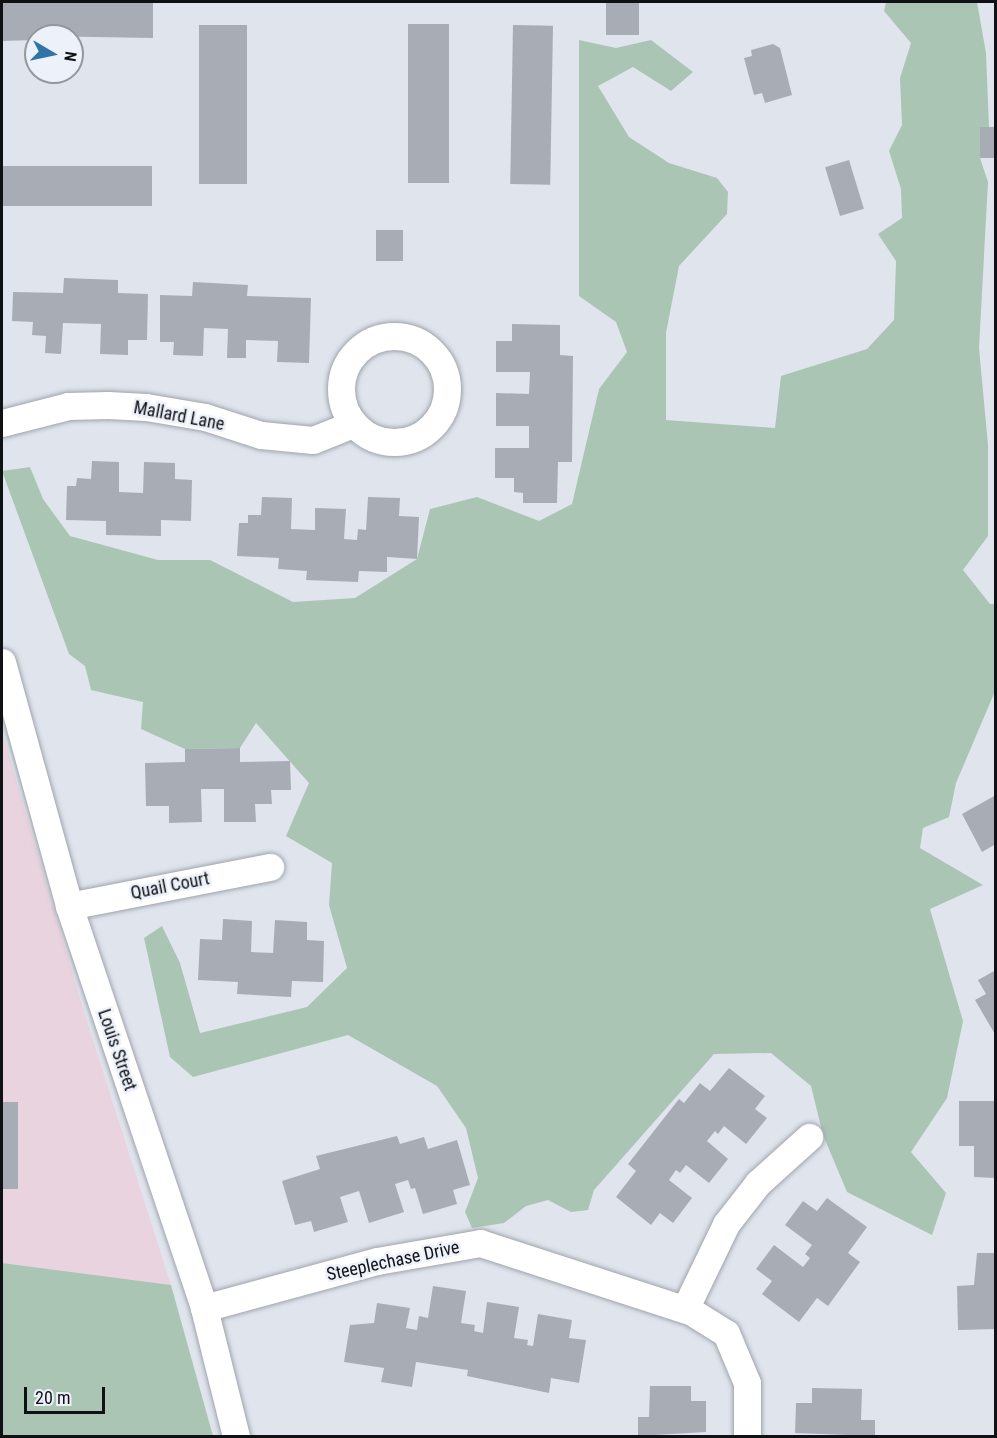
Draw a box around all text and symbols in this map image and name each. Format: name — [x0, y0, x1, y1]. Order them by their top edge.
north arrow — [24, 24, 84, 84]
text: N — [60, 50, 80, 63]
street label: Mallard Lane — [132, 397, 226, 435]
street label: Quail Court — [129, 868, 211, 904]
street label: Louis Street — [93, 1006, 141, 1094]
street label: Steeplechase Drive — [325, 1236, 461, 1286]
scale bar — [27, 1375, 108, 1413]
text: 20 m — [35, 1387, 70, 1408]

